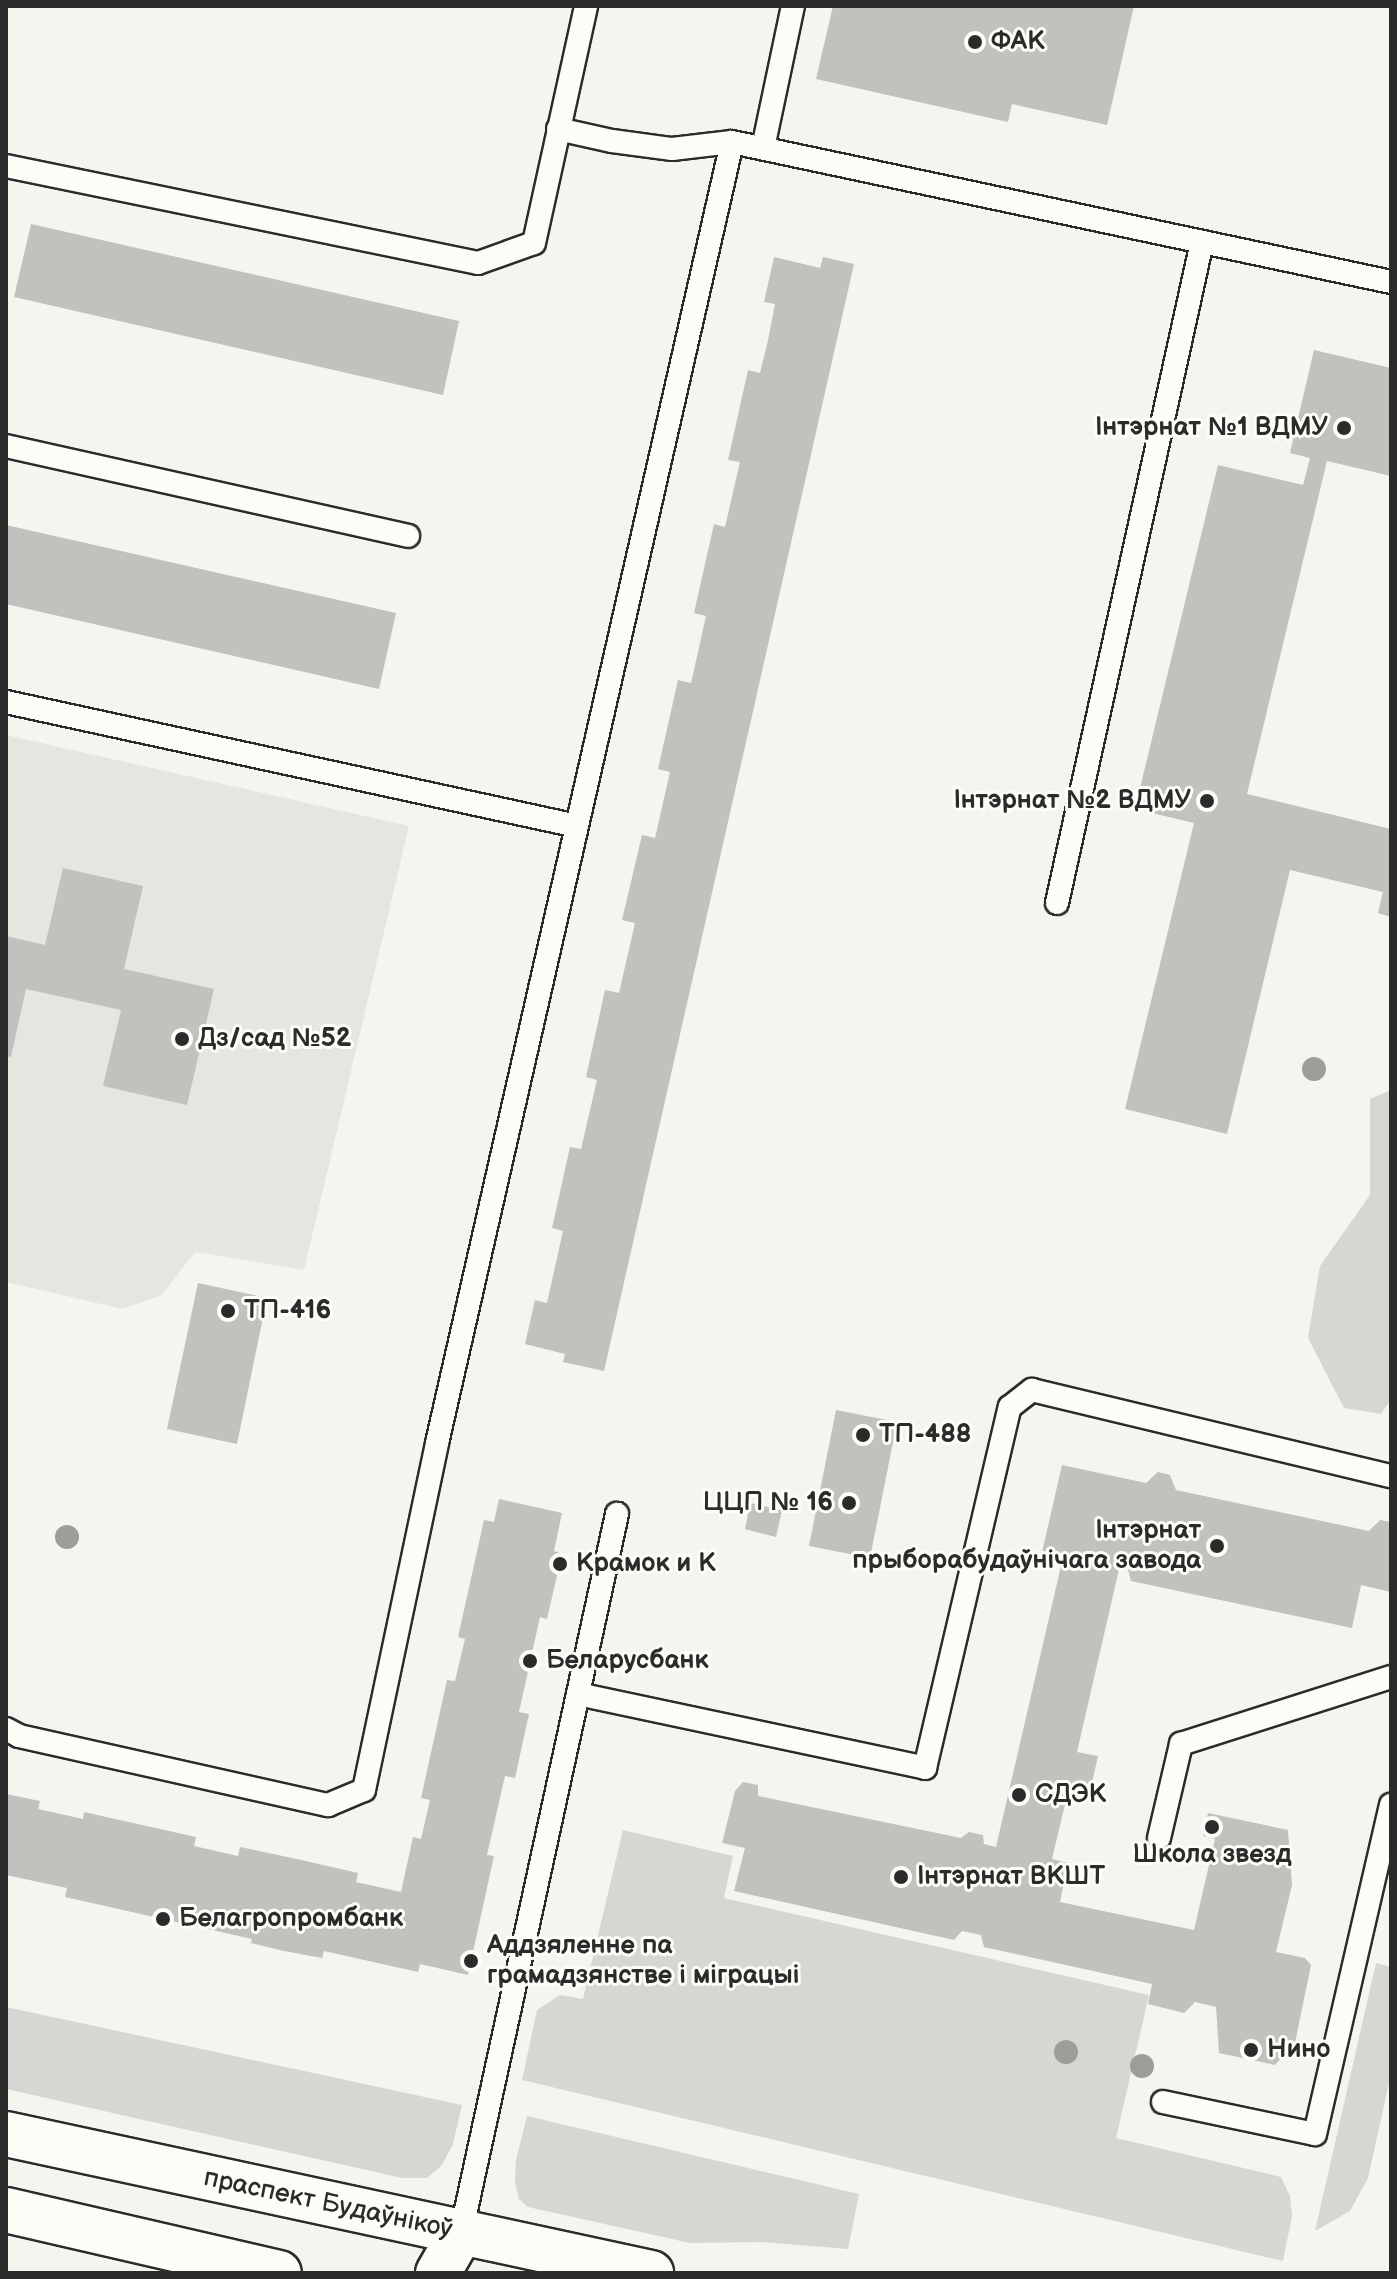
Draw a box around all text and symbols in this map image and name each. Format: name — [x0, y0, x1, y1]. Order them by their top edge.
place label: ФАК — [991, 26, 1045, 58]
marker: ФАК — [966, 33, 984, 51]
place label: Інтэрнат №1 ВДМУ — [1095, 412, 1328, 444]
marker: Інтэрнат №1 ВДМУ — [1335, 419, 1353, 437]
place label: Інтэрнат №2 ВДМУ — [953, 785, 1191, 817]
marker: Інтэрнат №2 ВДМУ — [1198, 792, 1216, 810]
place label: Дз/сад №52 — [198, 1023, 351, 1055]
marker: Дз/сад №52 — [173, 1030, 191, 1048]
place label: ТП-416 — [244, 1295, 331, 1327]
marker: ТП-416 — [219, 1302, 237, 1320]
place label: ТП-488 — [879, 1419, 971, 1451]
marker: ТП-488 — [854, 1426, 872, 1444]
place label: ЦЦП № 16 — [703, 1487, 833, 1519]
marker: ЦЦП № 16 — [840, 1494, 858, 1512]
place label: Інтэрнат прыборабудаўнічага завода — [852, 1515, 1201, 1576]
marker: Інтэрнат прыборабудаўнічага завода — [1208, 1537, 1226, 1555]
place label: Крамок и К — [576, 1548, 716, 1580]
marker: Крамок и К — [551, 1555, 569, 1573]
place label: Беларусбанк — [546, 1645, 709, 1677]
marker: Беларусбанк — [521, 1652, 539, 1670]
place label: СДЭК — [1035, 1779, 1106, 1811]
marker: СДЭК — [1010, 1786, 1028, 1804]
marker: Школа звезд — [1203, 1818, 1221, 1836]
place label: Школа звезд — [1133, 1839, 1291, 1871]
place label: Інтэрнат ВКШТ — [917, 1861, 1105, 1893]
marker: Інтэрнат ВКШТ — [892, 1868, 910, 1886]
place label: Белагропромбанк — [179, 1903, 403, 1935]
marker: Белагропромбанк — [154, 1910, 172, 1928]
place label: Аддзяленне па грамадзянстве і міграцыі — [487, 1930, 799, 1992]
marker: Аддзяленне па грамадзянстве і міграцыі — [462, 1952, 480, 1970]
place label: Нино — [1267, 2034, 1331, 2066]
marker: Нино — [1242, 2041, 1260, 2059]
street label: праспект Будаўнікоў — [201, 2162, 455, 2246]

